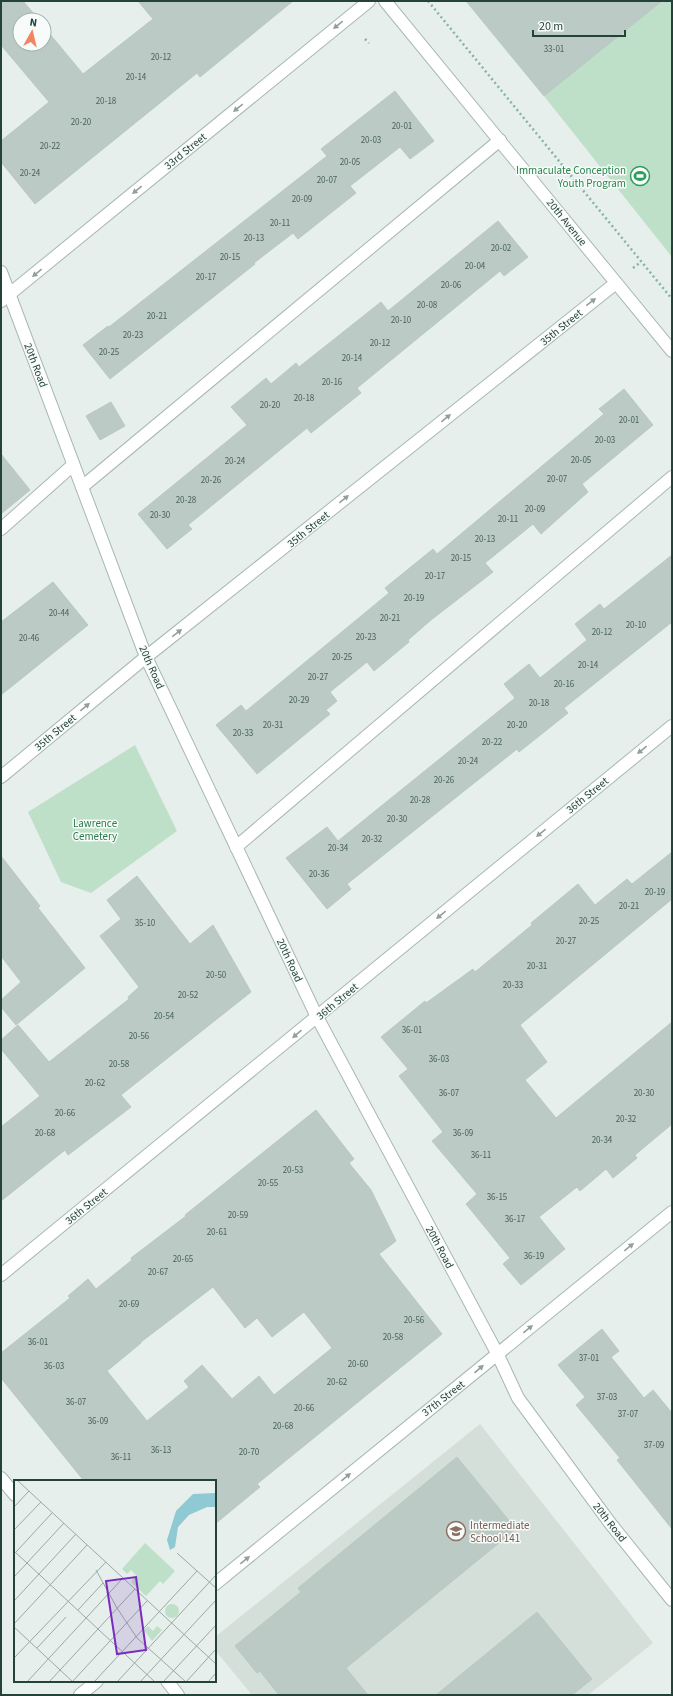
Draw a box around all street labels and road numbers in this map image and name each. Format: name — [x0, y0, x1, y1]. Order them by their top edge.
street label: 33rd Street — [161, 129, 210, 173]
street label: 20th Avenue — [543, 196, 591, 249]
street label: 35th Street — [537, 306, 586, 349]
street label: 20th Road — [20, 341, 51, 390]
street label: 35th Street — [284, 508, 333, 551]
street label: 20th Road — [135, 643, 168, 691]
street label: 35th Street — [31, 710, 80, 754]
street label: 36th Street — [563, 774, 612, 817]
street label: 20th Road — [273, 936, 306, 984]
street label: 36th Street — [313, 979, 362, 1023]
street label: 36th Street — [62, 1185, 111, 1228]
street label: 20th Road — [422, 1223, 457, 1271]
street label: 37th Street — [419, 1377, 468, 1420]
street label: 20th Road — [589, 1499, 630, 1545]

